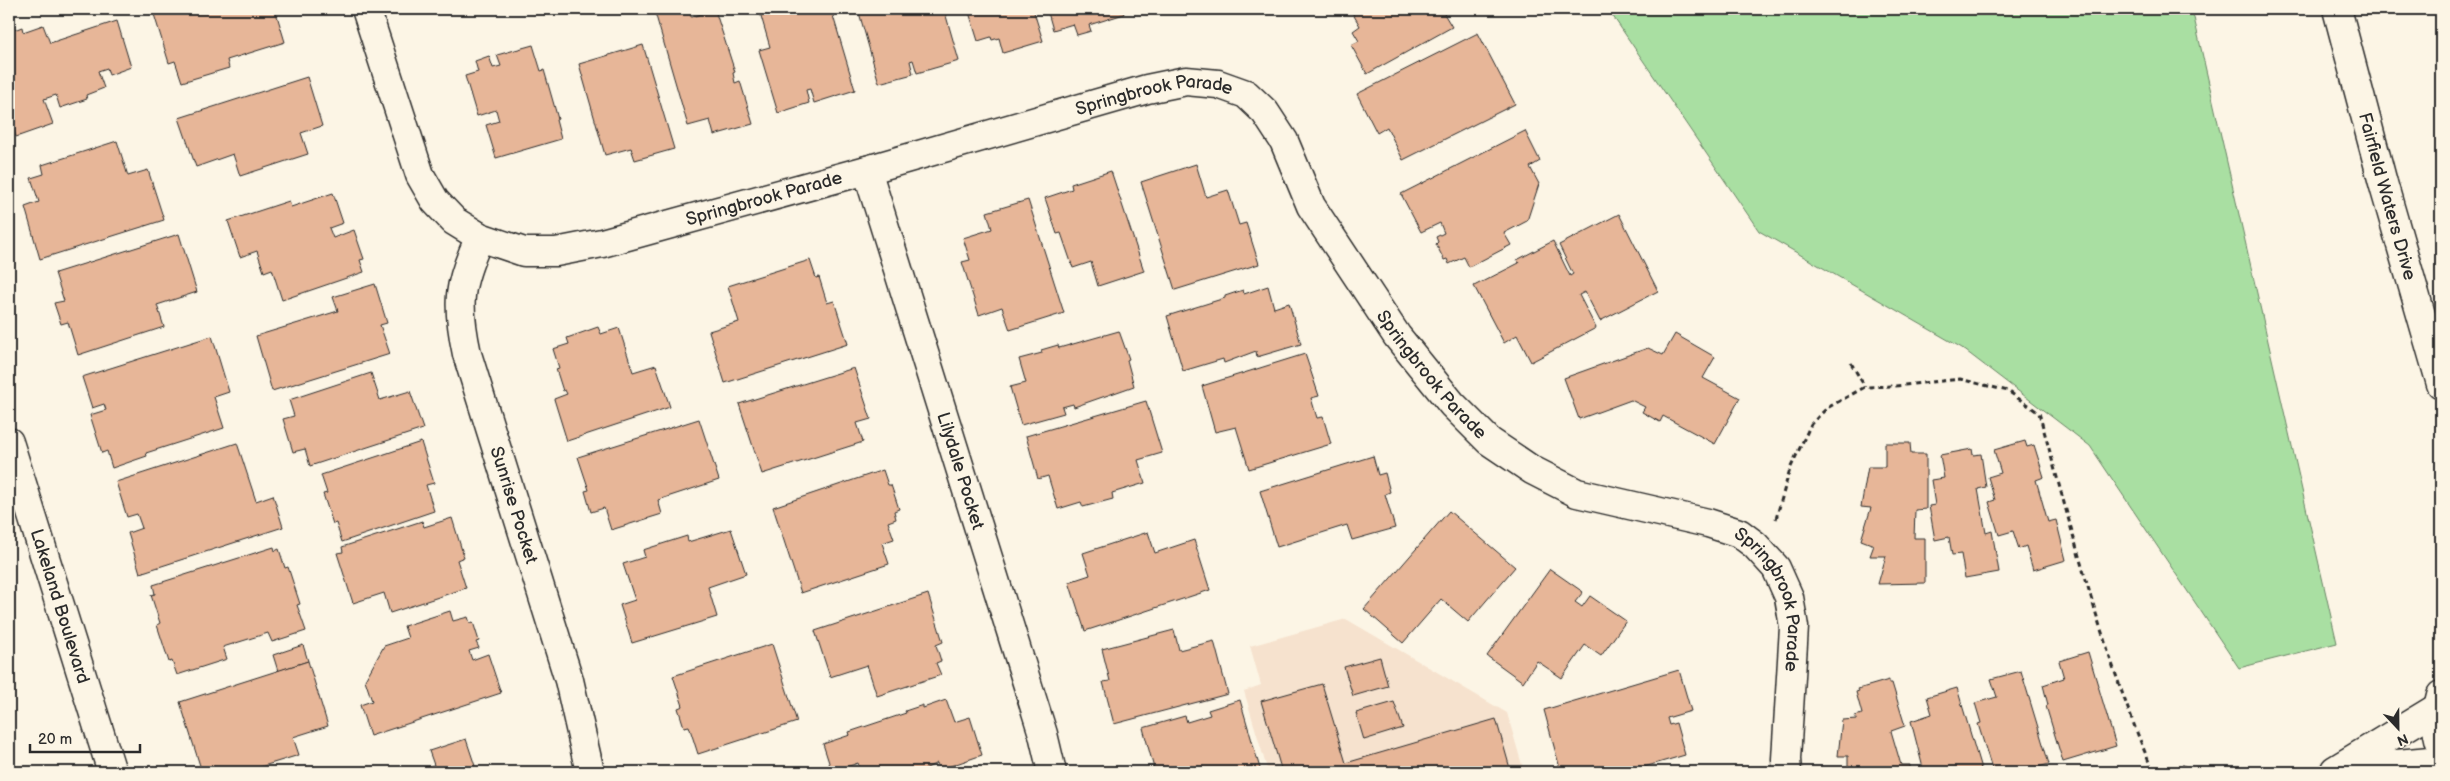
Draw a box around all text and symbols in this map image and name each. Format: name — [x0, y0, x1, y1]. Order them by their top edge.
street label: Springbrook Parade — [1073, 71, 1236, 120]
street label: Fairfield Waters Drive — [2354, 110, 2421, 283]
street label: Springbrook Parade — [684, 167, 845, 230]
street label: Springbrook Parade — [1372, 306, 1491, 444]
street label: Lilydale Pocket — [932, 410, 989, 532]
street label: Sunrise Pocket — [486, 444, 542, 567]
street label: Springbrook Parade — [1730, 523, 1804, 673]
street label: Lakeland Boulevard — [26, 527, 94, 686]
north arrow — [2372, 704, 2422, 754]
scale bar — [30, 721, 140, 753]
text: 20 m — [38, 730, 72, 749]
text: N — [2395, 730, 2411, 749]

